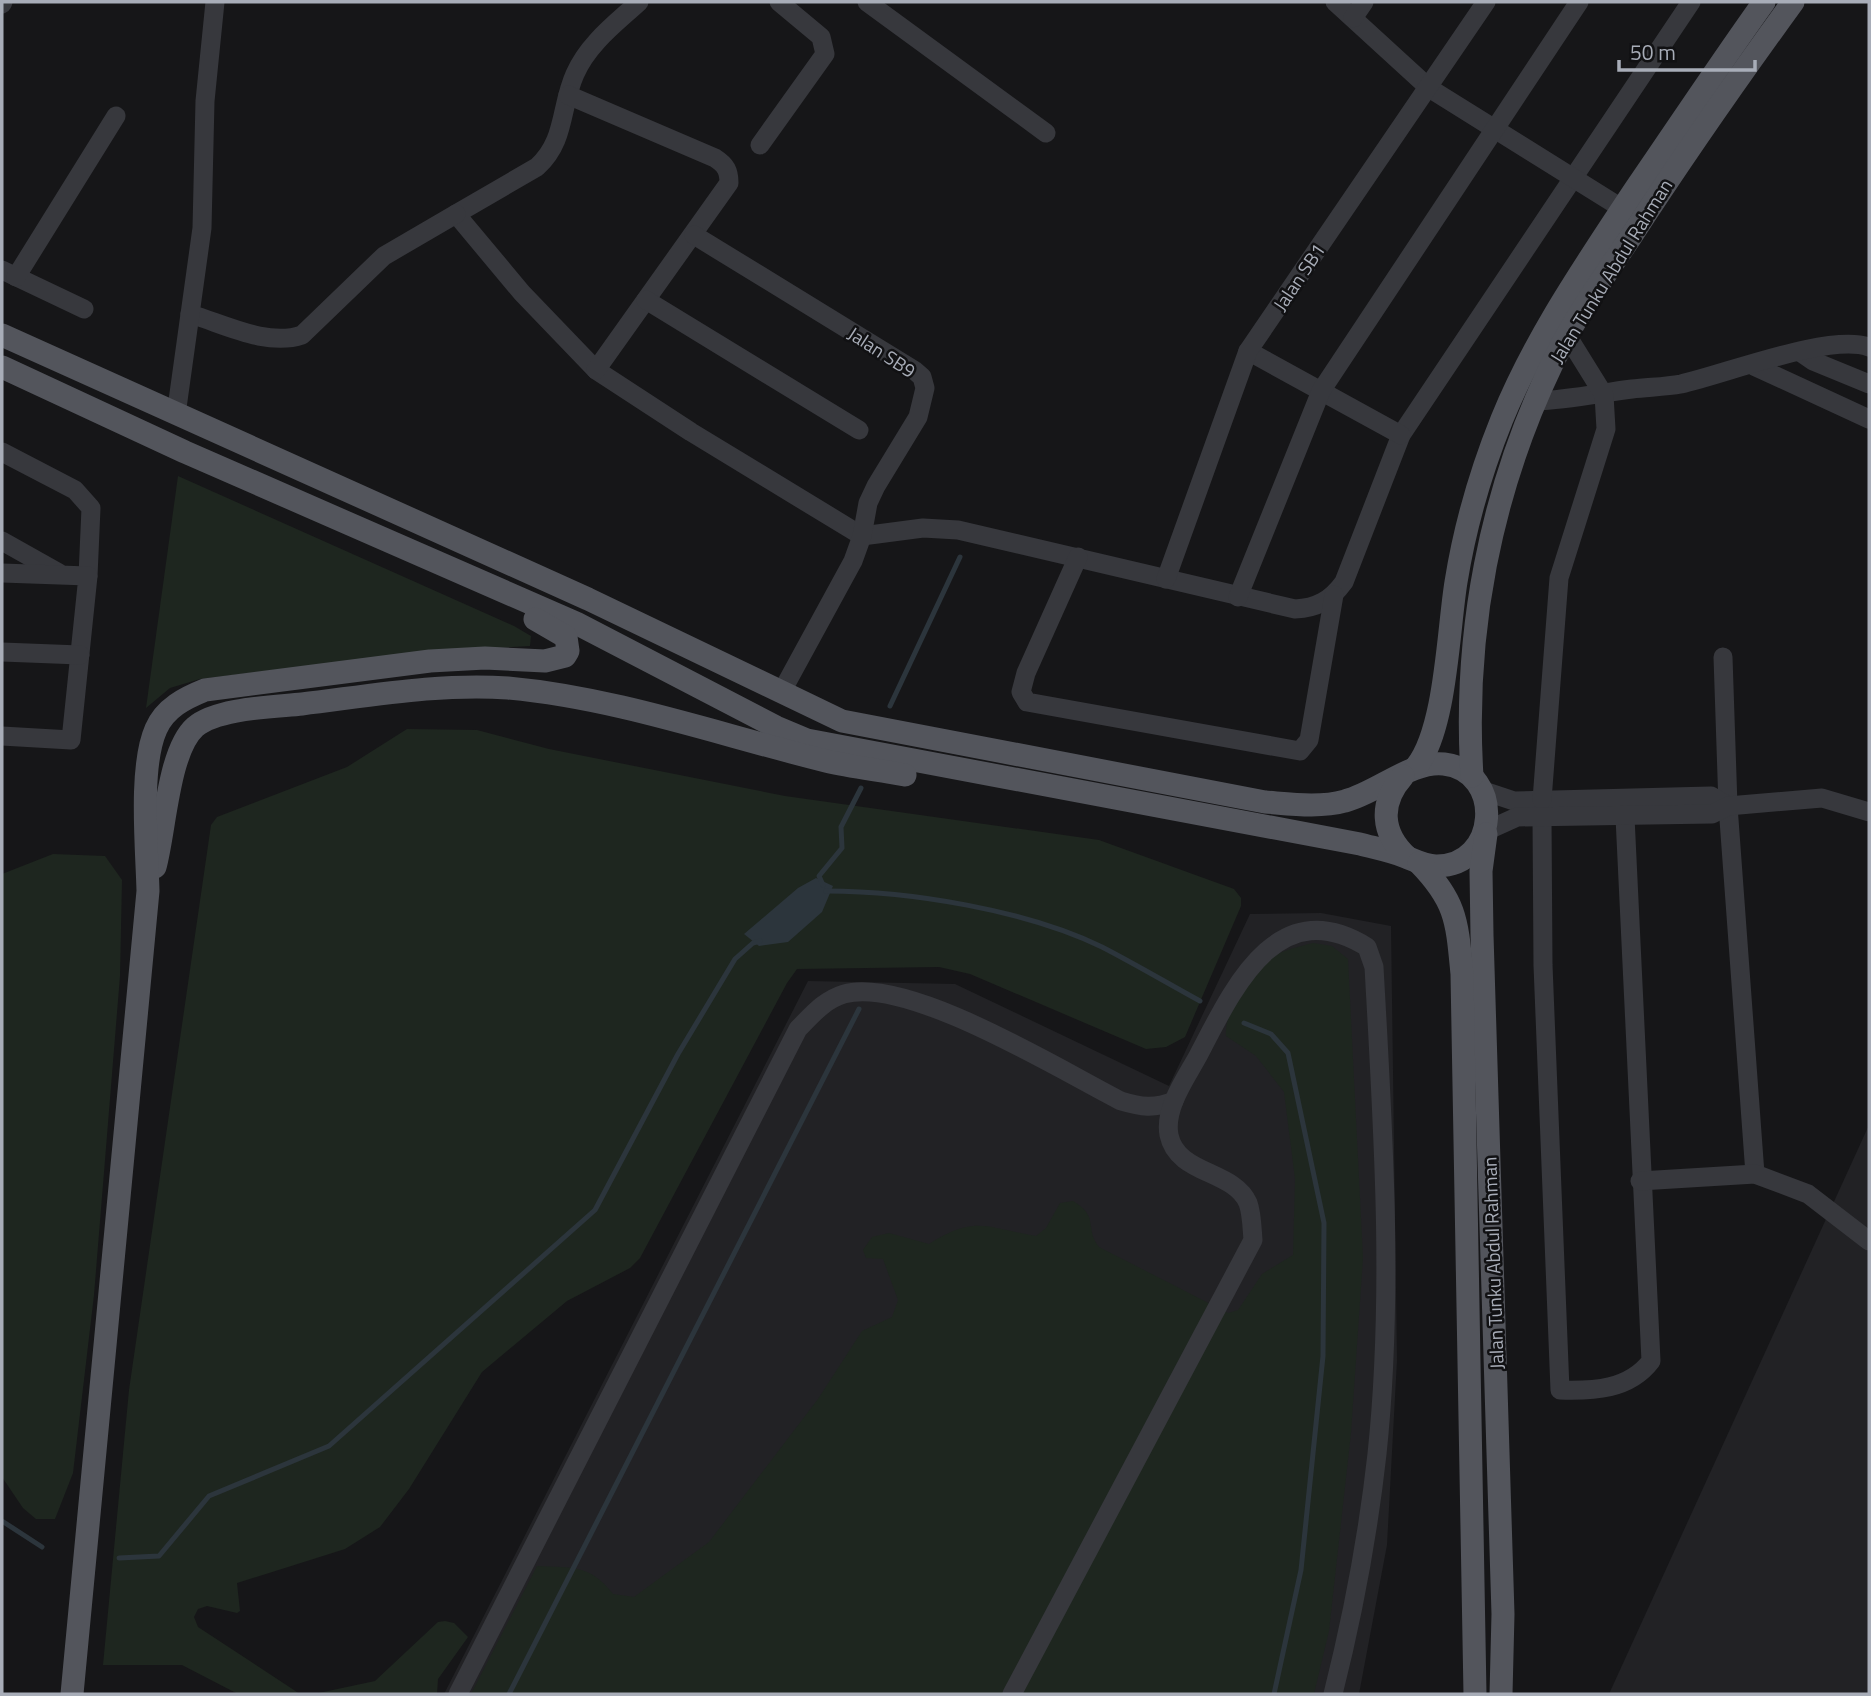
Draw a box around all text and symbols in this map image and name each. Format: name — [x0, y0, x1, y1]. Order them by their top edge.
scale bar — [1619, 28, 1756, 72]
text: 50 m — [1630, 36, 1676, 68]
street label: Jalan Tunku Abdul Rahman — [1542, 173, 1679, 368]
street label: Jalan SB1 — [1265, 237, 1332, 316]
street label: Jalan SB9 — [843, 319, 922, 384]
street label: Jalan Tunku Abdul Rahman — [1474, 1156, 1511, 1370]

